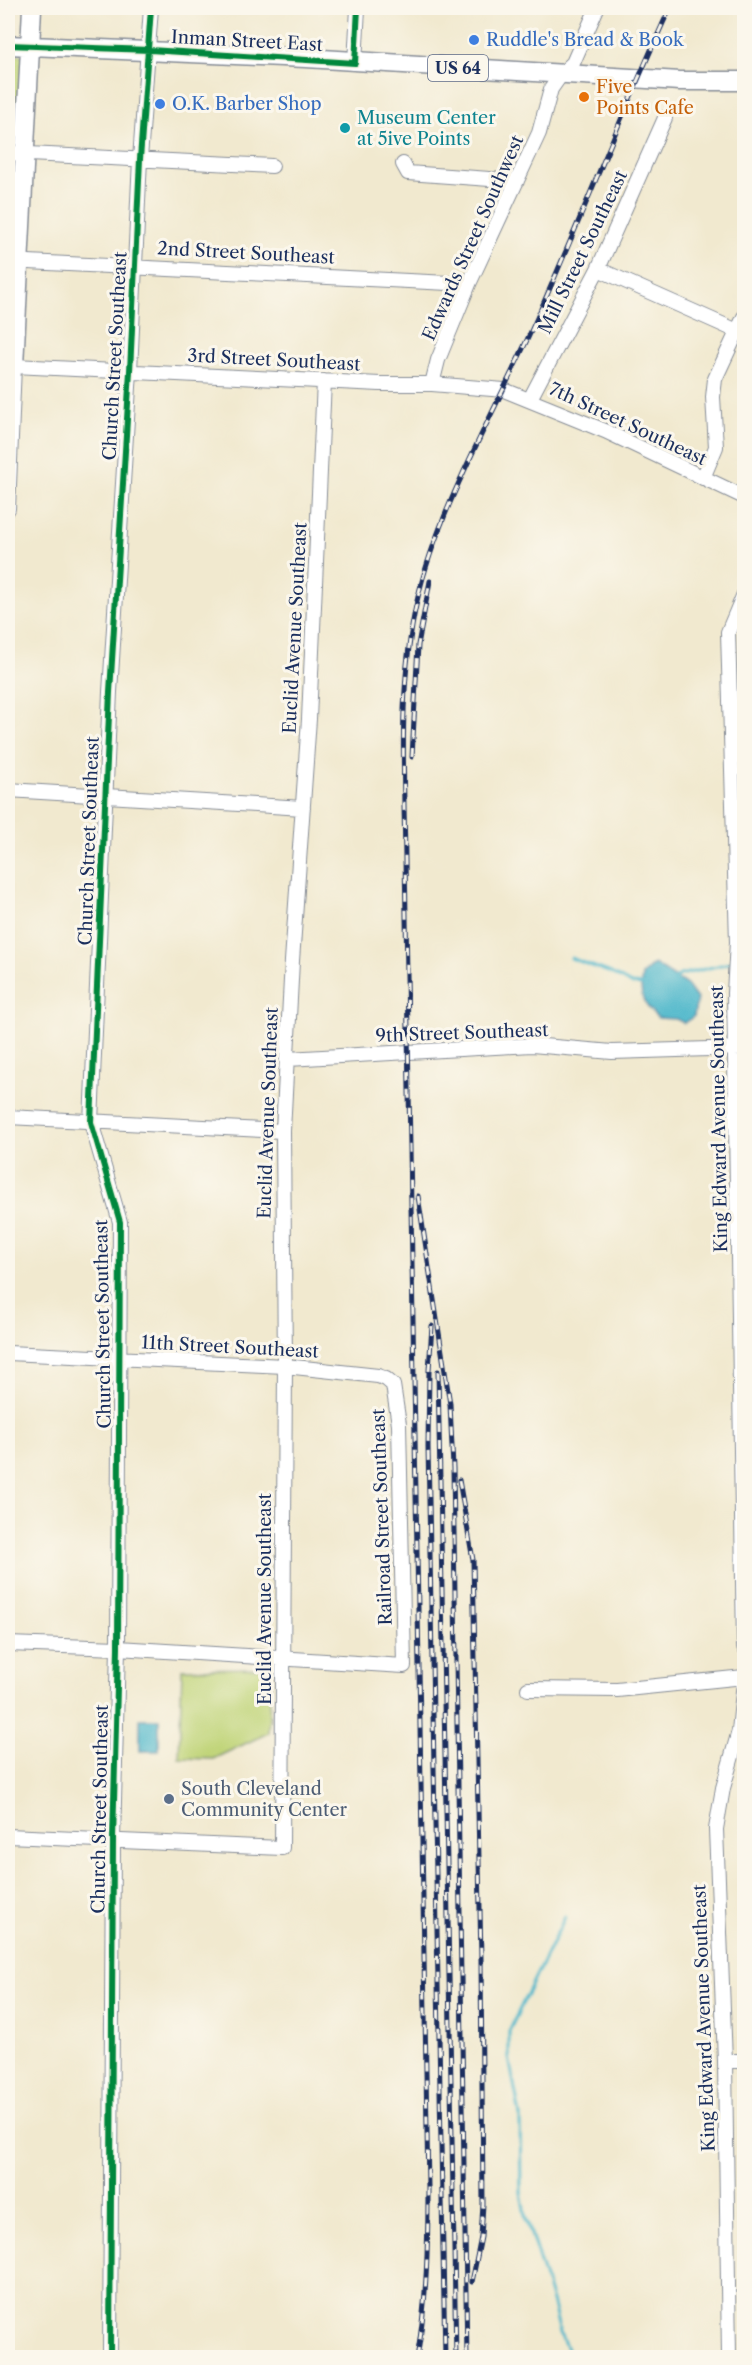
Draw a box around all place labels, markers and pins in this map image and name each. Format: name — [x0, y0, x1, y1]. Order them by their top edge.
place label: Ruddle's Bread & Book — [486, 29, 685, 51]
marker: Ruddle's Bread & Book — [467, 33, 481, 47]
place label: Five Points Cafe — [596, 76, 694, 119]
marker: Five Points Cafe — [577, 90, 591, 104]
place label: O.K. Barber Shop — [172, 93, 322, 115]
marker: O.K. Barber Shop — [153, 97, 167, 111]
place label: Museum Center at 5ive Points — [357, 107, 496, 150]
marker: Museum Center at 5ive Points — [338, 121, 352, 135]
place label: South Cleveland Community Center — [181, 1778, 348, 1821]
marker: South Cleveland Community Center — [162, 1792, 176, 1806]

